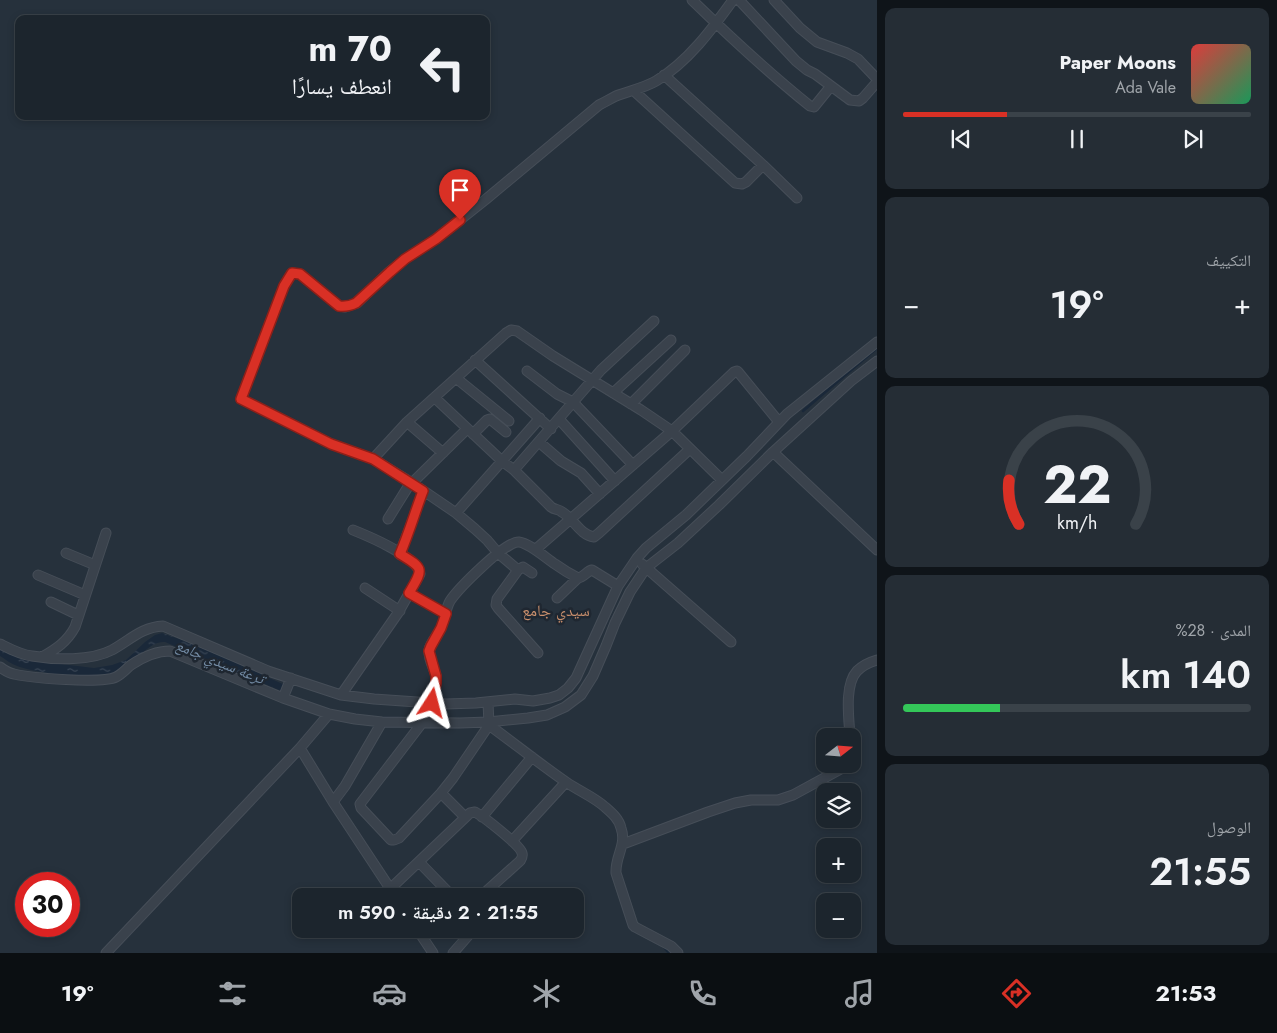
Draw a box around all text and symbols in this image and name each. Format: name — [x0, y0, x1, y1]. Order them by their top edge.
text: 70 m — [309, 24, 392, 74]
icon: left — [410, 35, 475, 100]
text: Paper Moons — [1059, 49, 1176, 76]
text: انعطف يسارًا — [292, 70, 392, 102]
text: Ada Vale — [1115, 76, 1176, 99]
icon: previous — [947, 125, 975, 153]
icon: pause — [1063, 125, 1091, 153]
icon: next — [1179, 125, 1207, 153]
pin — [439, 169, 481, 220]
icon: arrive — [446, 176, 474, 204]
text: التكييف — [1206, 249, 1251, 272]
text: 19° — [1050, 277, 1104, 332]
text: − — [903, 284, 920, 325]
text: + — [1234, 284, 1251, 325]
text: 22 — [1043, 447, 1111, 523]
text: km/h — [1057, 510, 1097, 536]
district label: سيدي جامع — [522, 599, 590, 623]
text: المدى · 28% — [1175, 619, 1251, 642]
water label: ترعة سيدي جامع — [172, 634, 271, 692]
text: 140 km — [1120, 647, 1251, 702]
position arrow — [405, 676, 457, 728]
north arrow — [816, 728, 861, 772]
map controls — [816, 728, 861, 938]
button: layers — [816, 783, 861, 828]
text: الوصول — [1207, 816, 1251, 839]
button: + — [816, 838, 861, 883]
text: 21:55 — [1149, 844, 1251, 899]
speed limit sign: 30 — [15, 872, 80, 937]
button: − — [816, 893, 861, 938]
text: 21:55 · 2 دقيقة · 590 m — [338, 899, 538, 926]
icon: filters — [215, 976, 250, 1011]
icon: car — [372, 976, 407, 1011]
icon: climate — [529, 976, 564, 1011]
icon: phone — [685, 976, 720, 1011]
icon: music — [842, 976, 877, 1011]
icon: directions — [999, 976, 1034, 1011]
text: 19° — [61, 977, 93, 1009]
text: 21:53 — [1156, 977, 1216, 1009]

